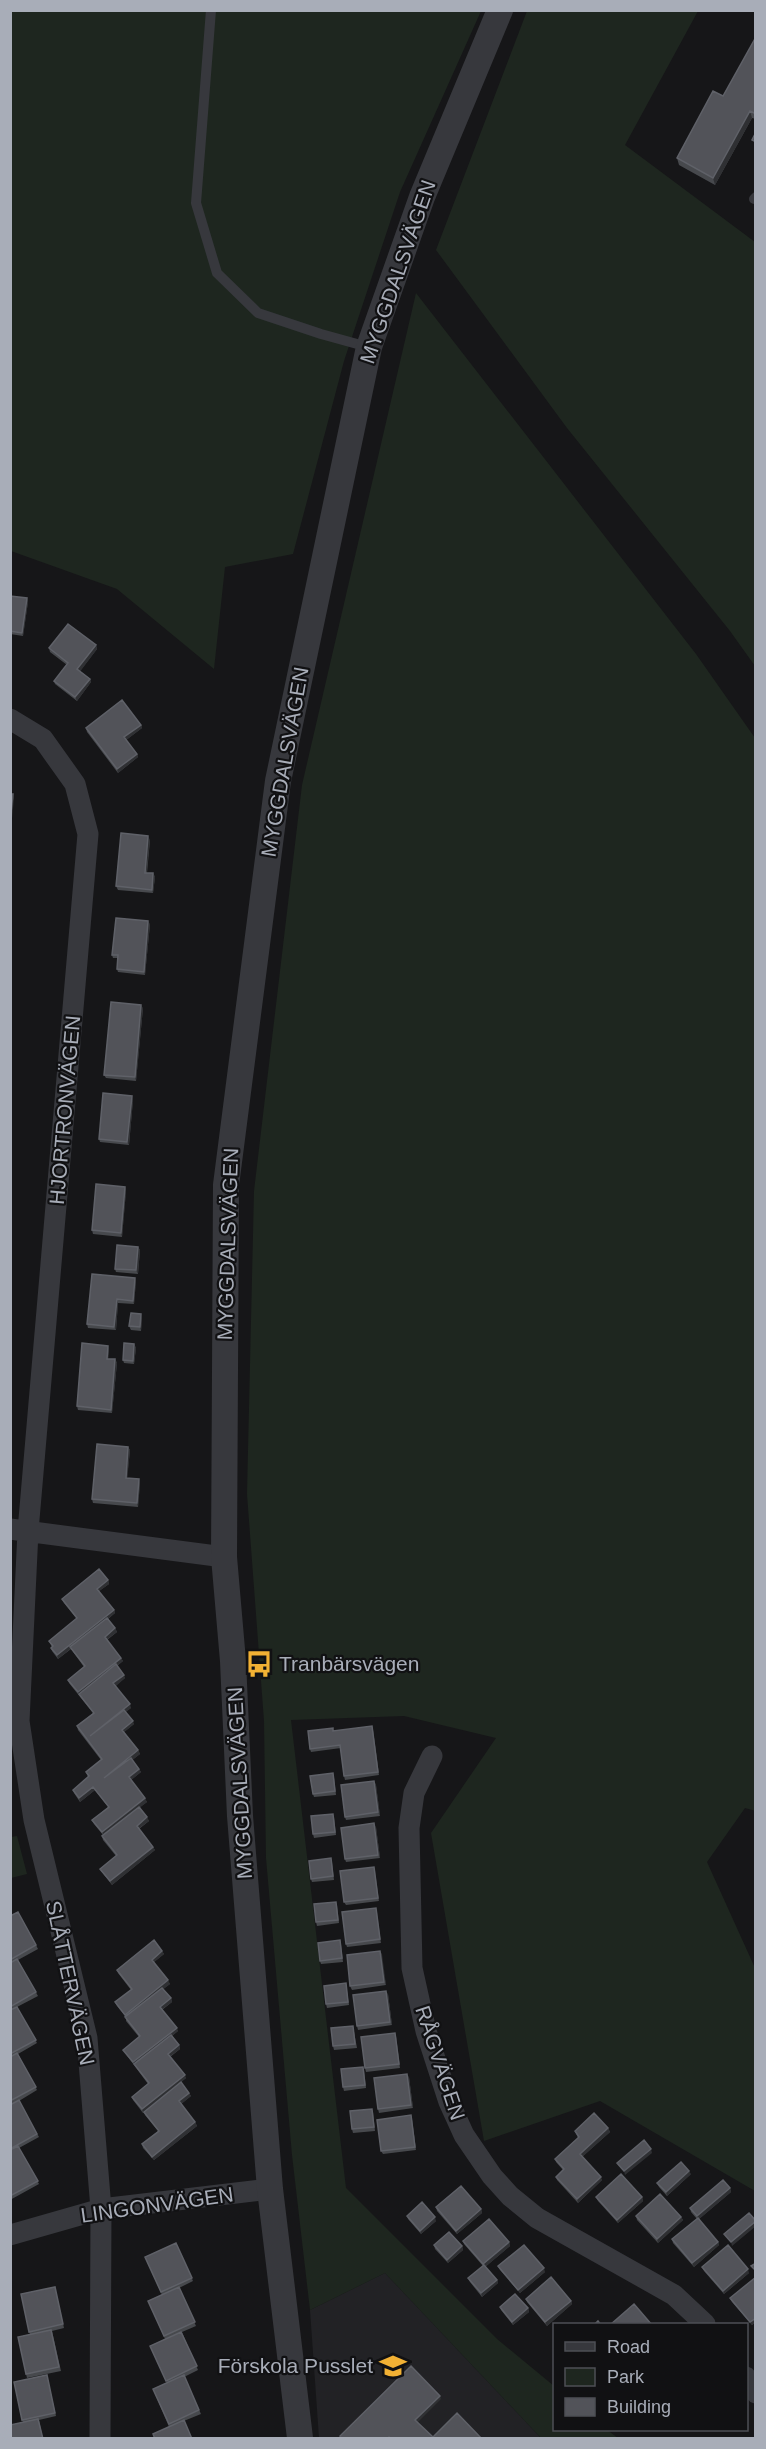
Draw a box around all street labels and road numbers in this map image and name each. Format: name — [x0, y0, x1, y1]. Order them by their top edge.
street label: MYGGDALSVÄGEN — [355, 177, 440, 367]
street label: MYGGDALSVÄGEN — [256, 665, 313, 859]
street label: HJORTRONVÄGEN — [45, 1014, 84, 1206]
street label: MYGGDALSVÄGEN — [213, 1147, 242, 1341]
street label: MYGGDALSVÄGEN — [223, 1686, 256, 1880]
street label: SLÅTTERVÄGEN — [42, 1899, 99, 2067]
street label: RÅGVÄGEN — [411, 2003, 470, 2123]
street label: LINGONVÄGEN — [79, 2182, 235, 2227]

